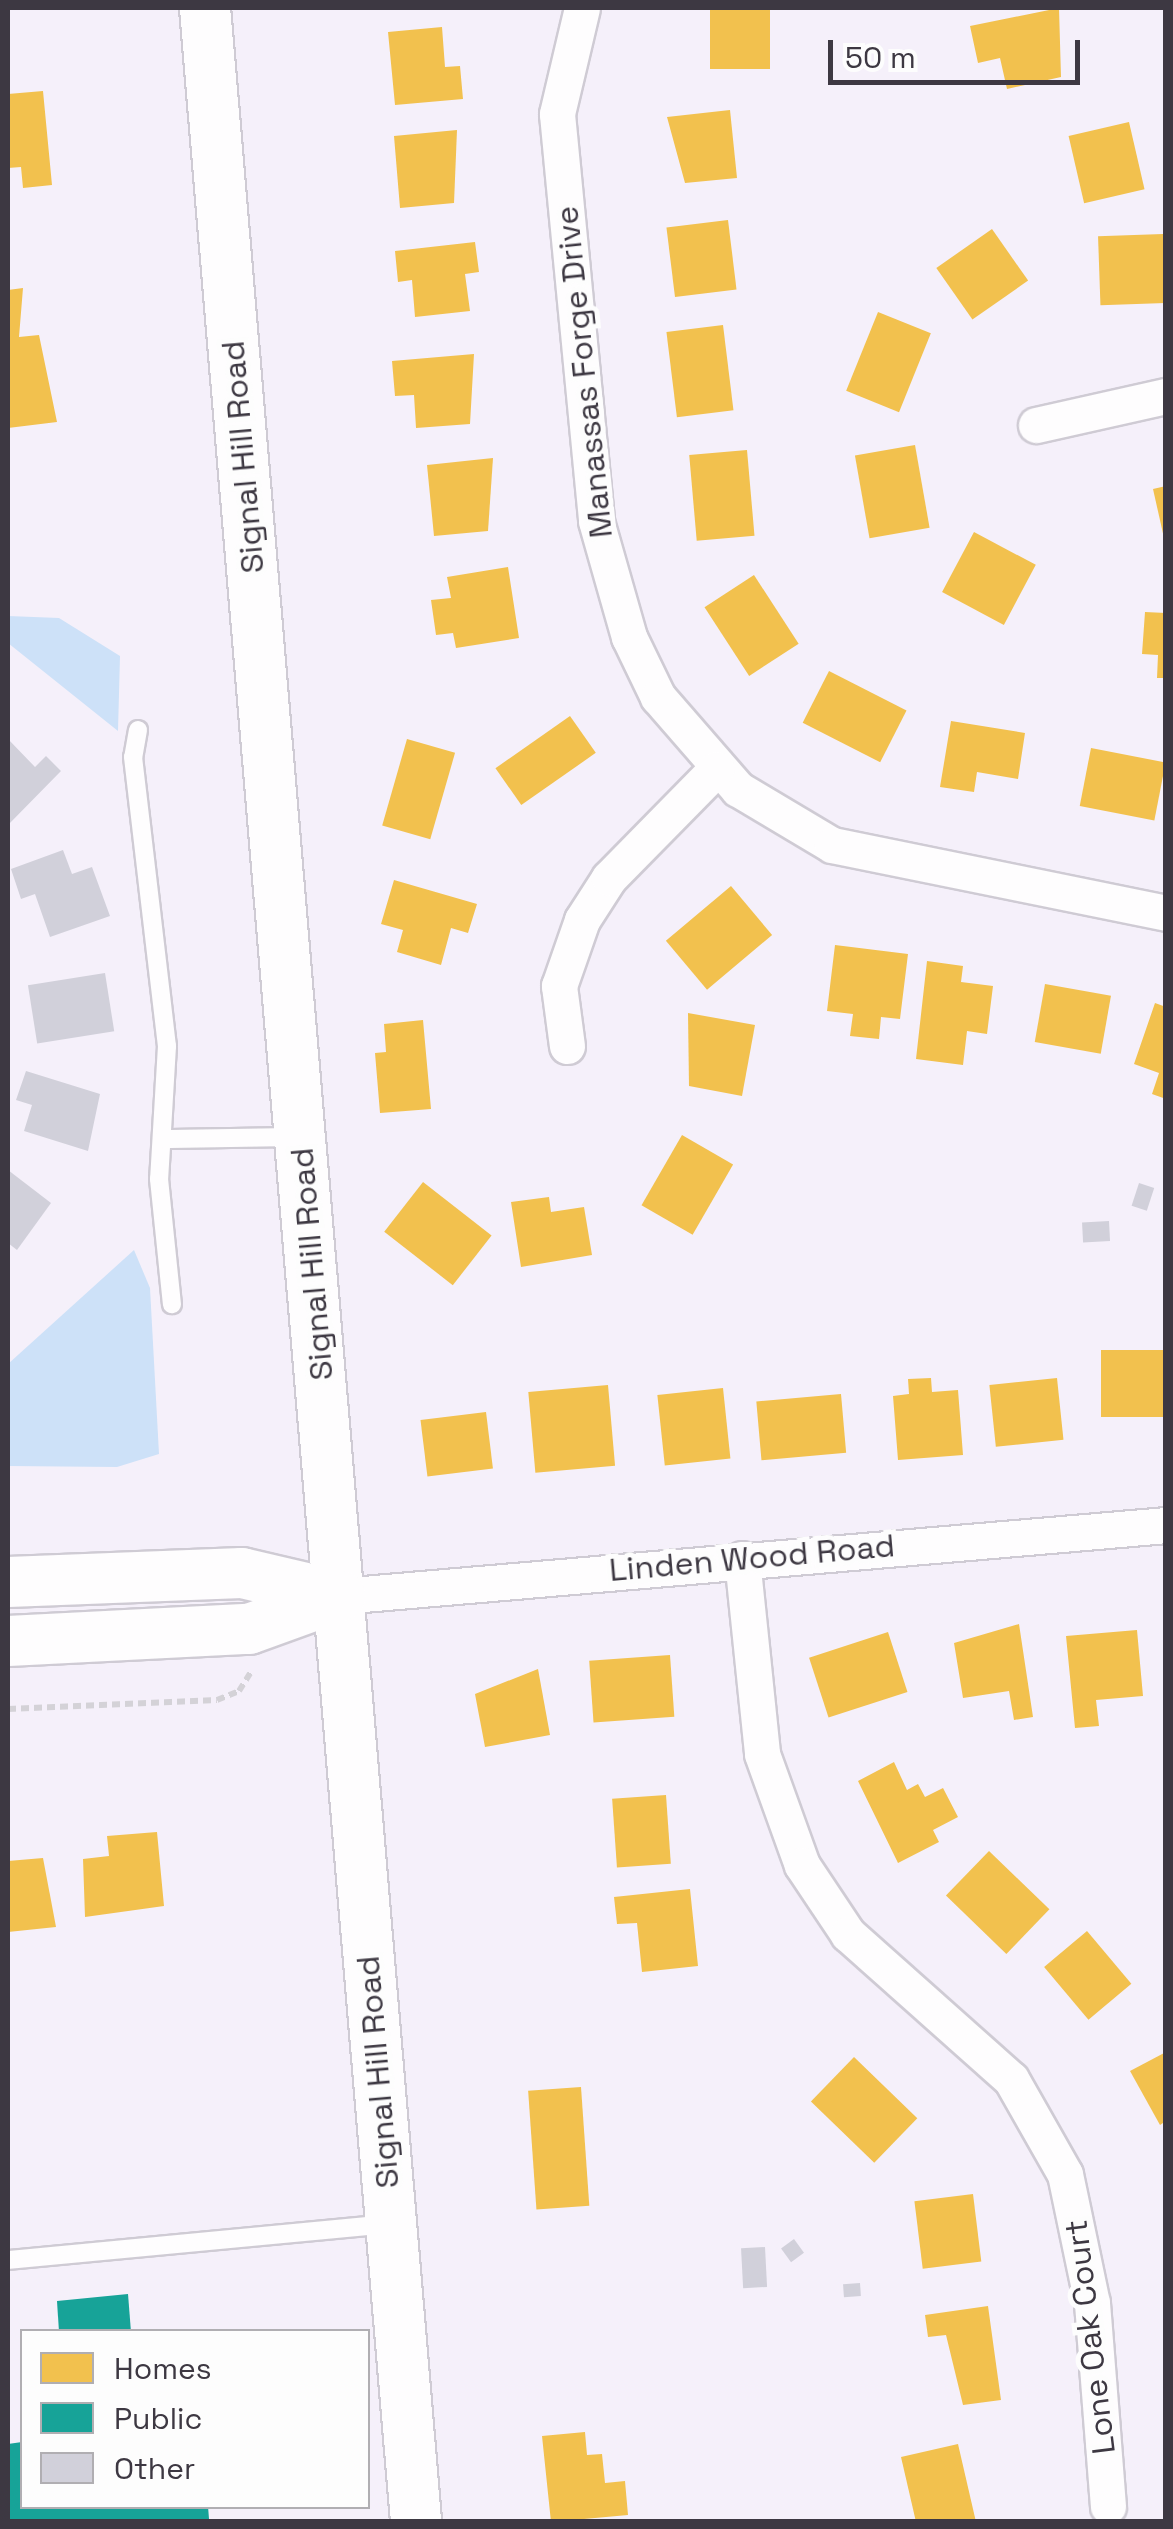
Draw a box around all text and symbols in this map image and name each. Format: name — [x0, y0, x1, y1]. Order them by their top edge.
scale bar — [833, 20, 1086, 82]
text: 50 m — [845, 38, 916, 77]
street label: Manassas Forge Drive — [547, 204, 621, 540]
street label: Signal Hill Road — [214, 339, 272, 575]
street label: Signal Hill Road — [283, 1146, 341, 1382]
street label: Linden Wood Road — [607, 1526, 897, 1590]
street label: Signal Hill Road — [349, 1954, 407, 2190]
street label: Lone Oak Court — [1057, 2218, 1123, 2456]
legend — [20, 2329, 370, 2509]
text: Homes — [114, 2349, 212, 2388]
text: Public — [114, 2399, 202, 2438]
text: Other — [114, 2449, 195, 2488]

